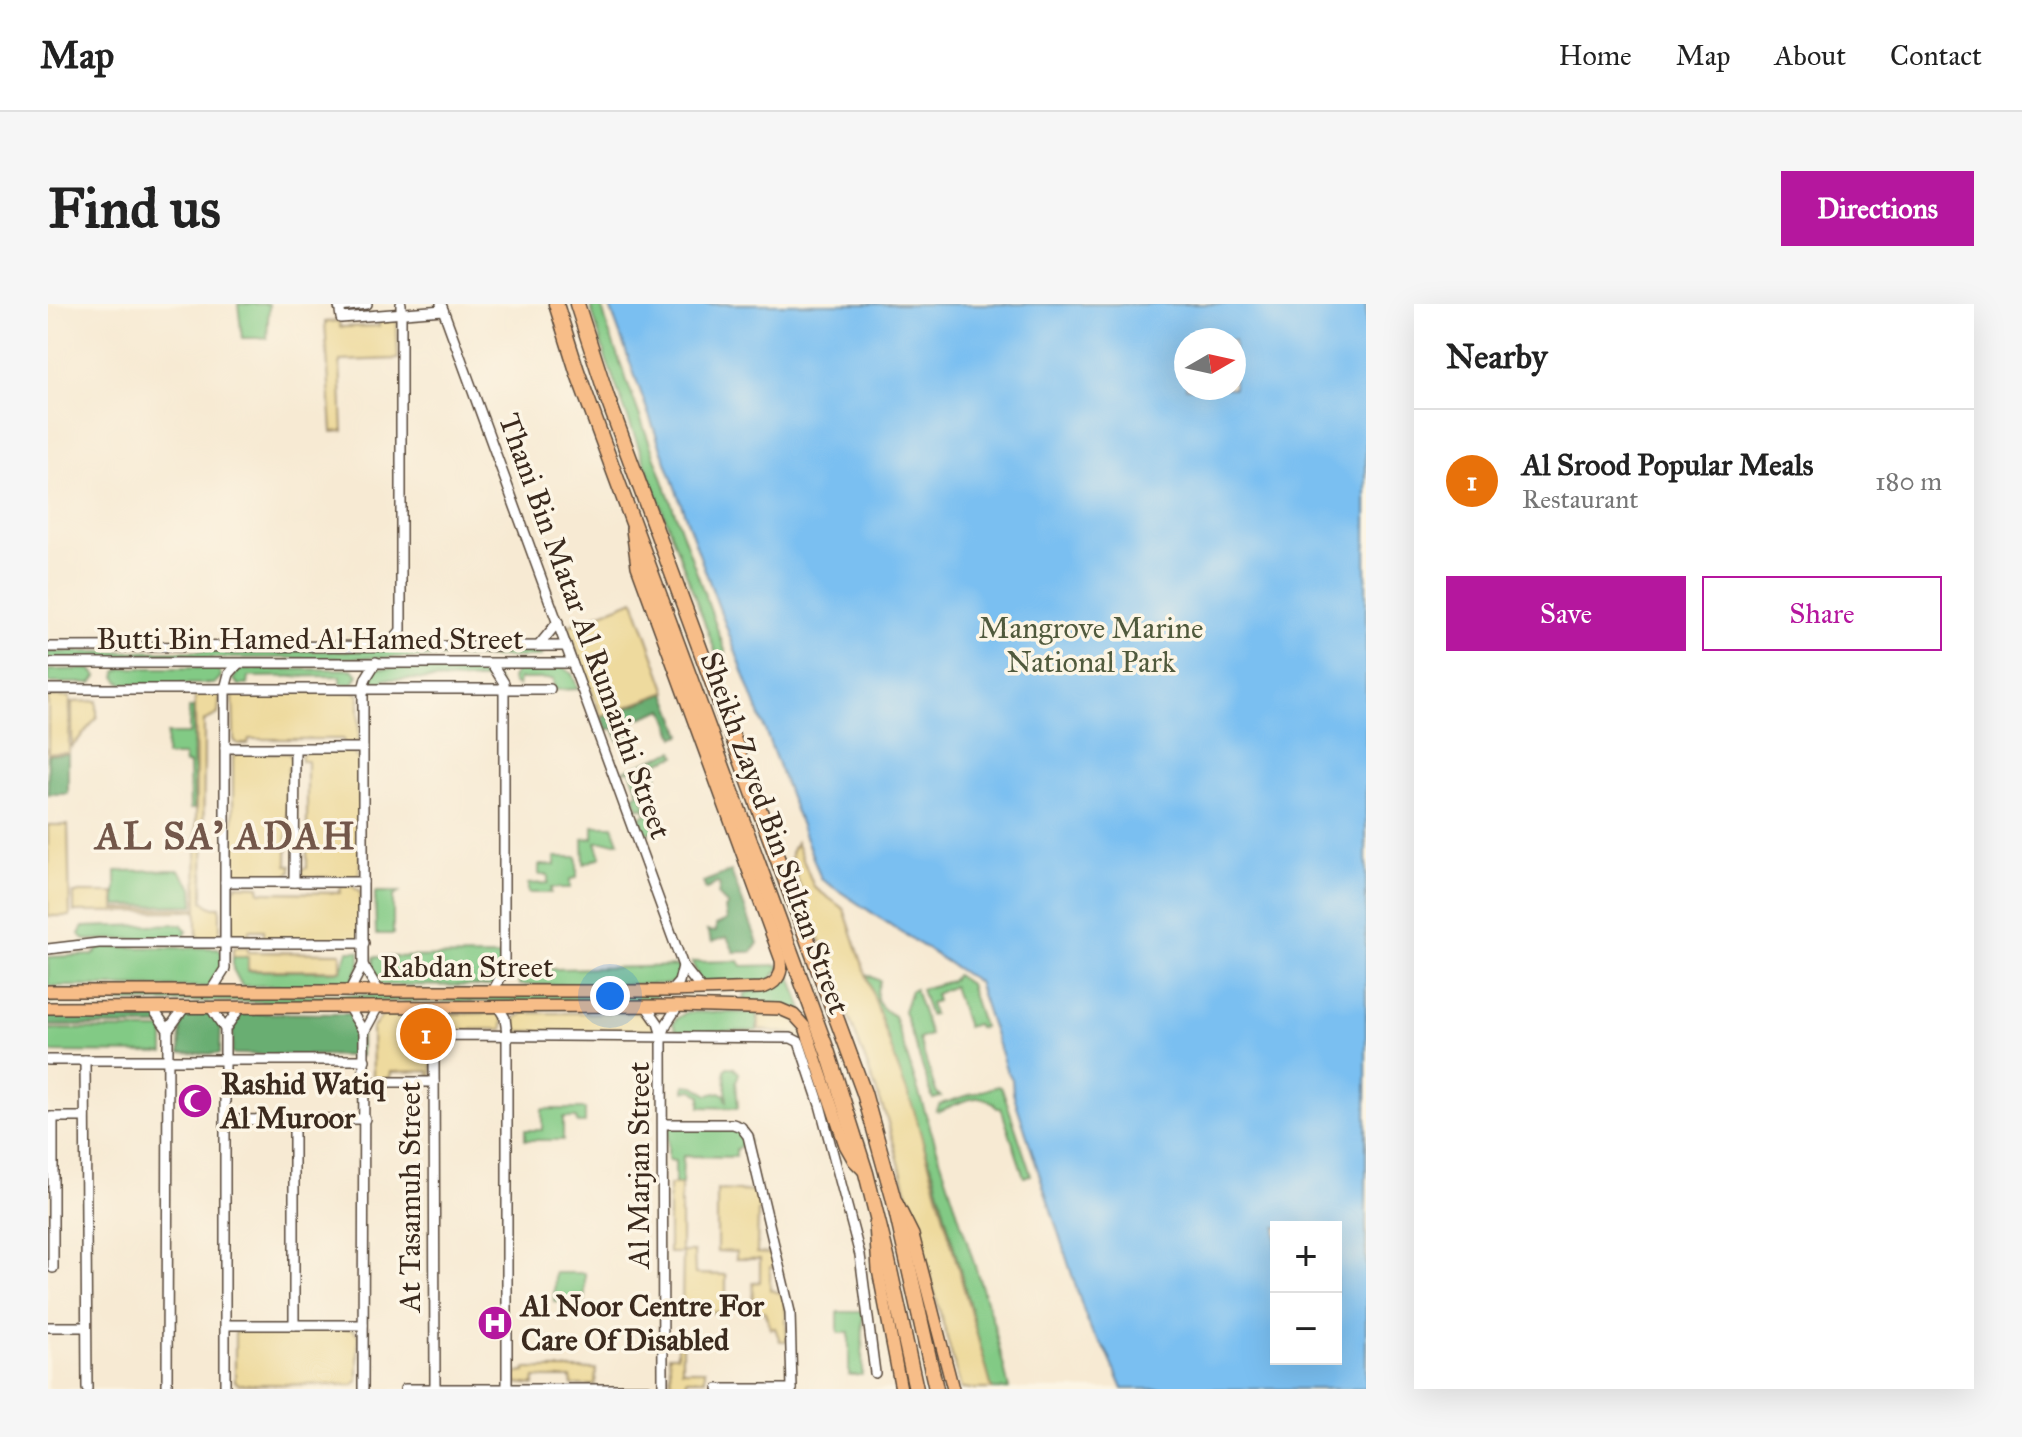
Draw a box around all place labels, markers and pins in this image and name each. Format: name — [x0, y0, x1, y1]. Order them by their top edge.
pin: 1 — [400, 1004, 452, 1064]
place label: Rashid Watiq Al Muroor — [219, 1066, 386, 1136]
mosque icon: Rashid Watiq Al Muroor — [176, 1082, 214, 1120]
place label: Al Noor Centre For Care Of Disabled — [519, 1288, 765, 1358]
hospital icon: Al Noor Centre For Care Of Disabled — [476, 1304, 514, 1342]

